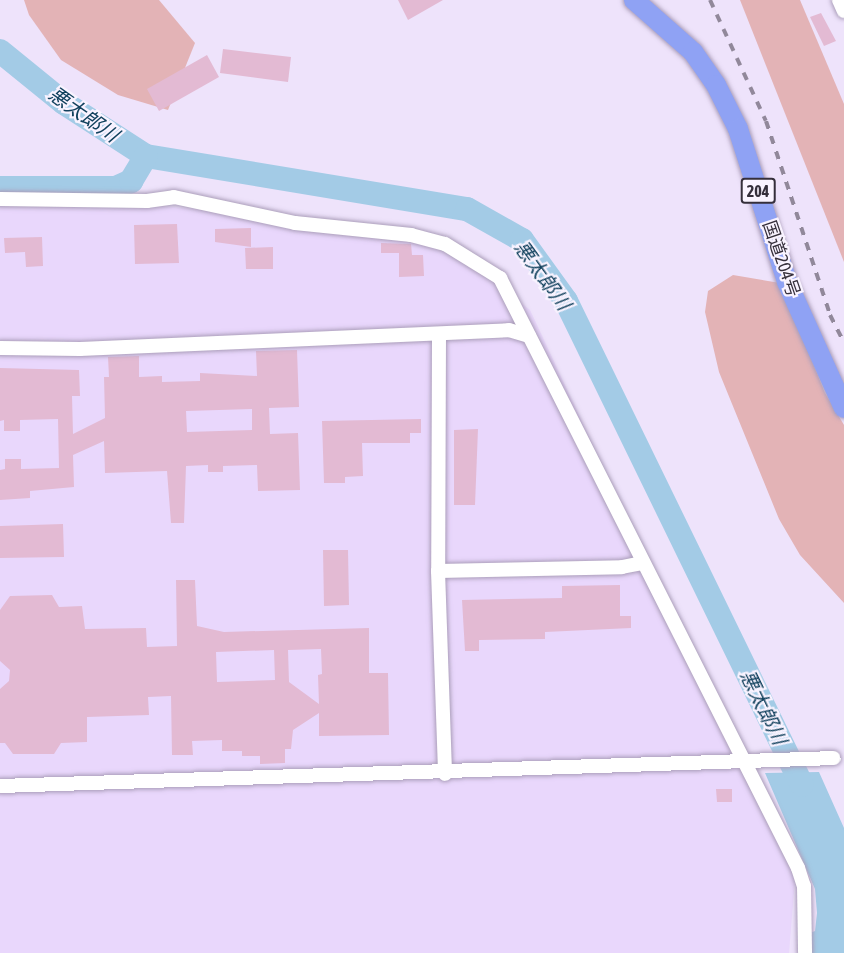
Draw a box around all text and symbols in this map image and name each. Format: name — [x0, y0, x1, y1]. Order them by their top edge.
water label: 悪太郎川 — [44, 81, 124, 147]
road number: 204 — [740, 178, 776, 204]
street label: 国道204号 — [758, 218, 804, 300]
water label: 悪太郎川 — [510, 236, 576, 314]
water label: 悪太郎川 — [736, 666, 792, 748]

